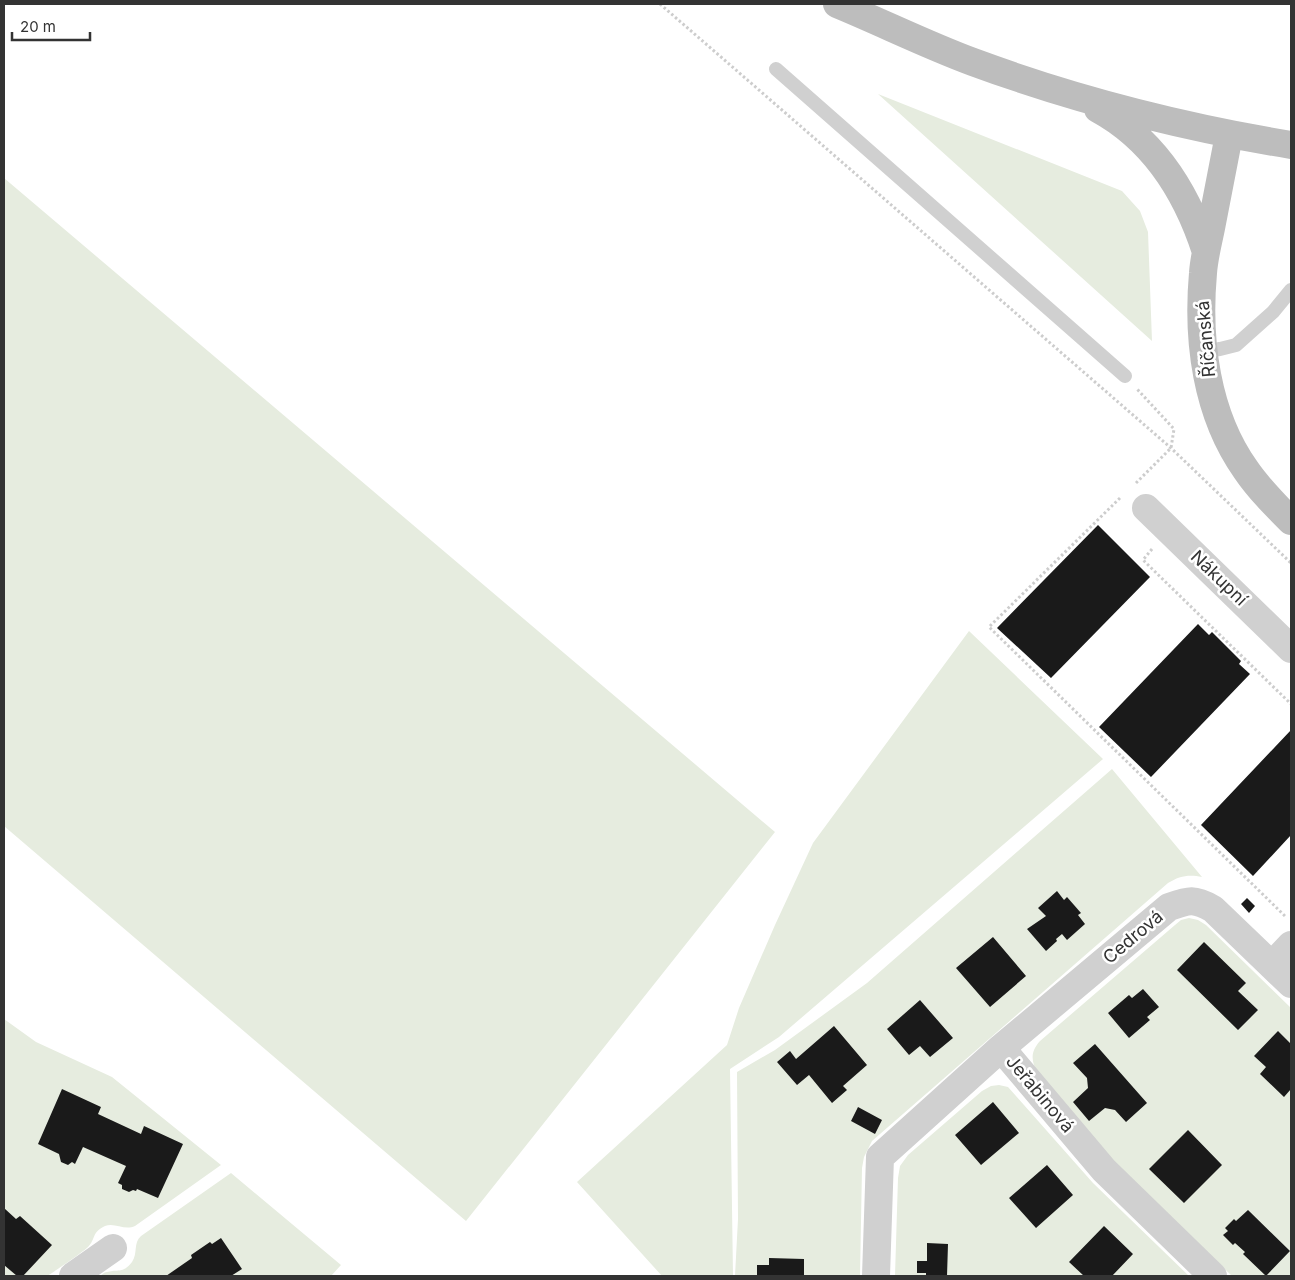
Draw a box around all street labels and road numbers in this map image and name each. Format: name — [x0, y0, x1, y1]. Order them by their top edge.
street label: Říčanská — [1191, 300, 1219, 378]
street label: Nákupní — [1187, 546, 1252, 610]
street label: Cedrová — [1098, 906, 1167, 968]
street label: Jeřabinová — [1002, 1051, 1079, 1137]

